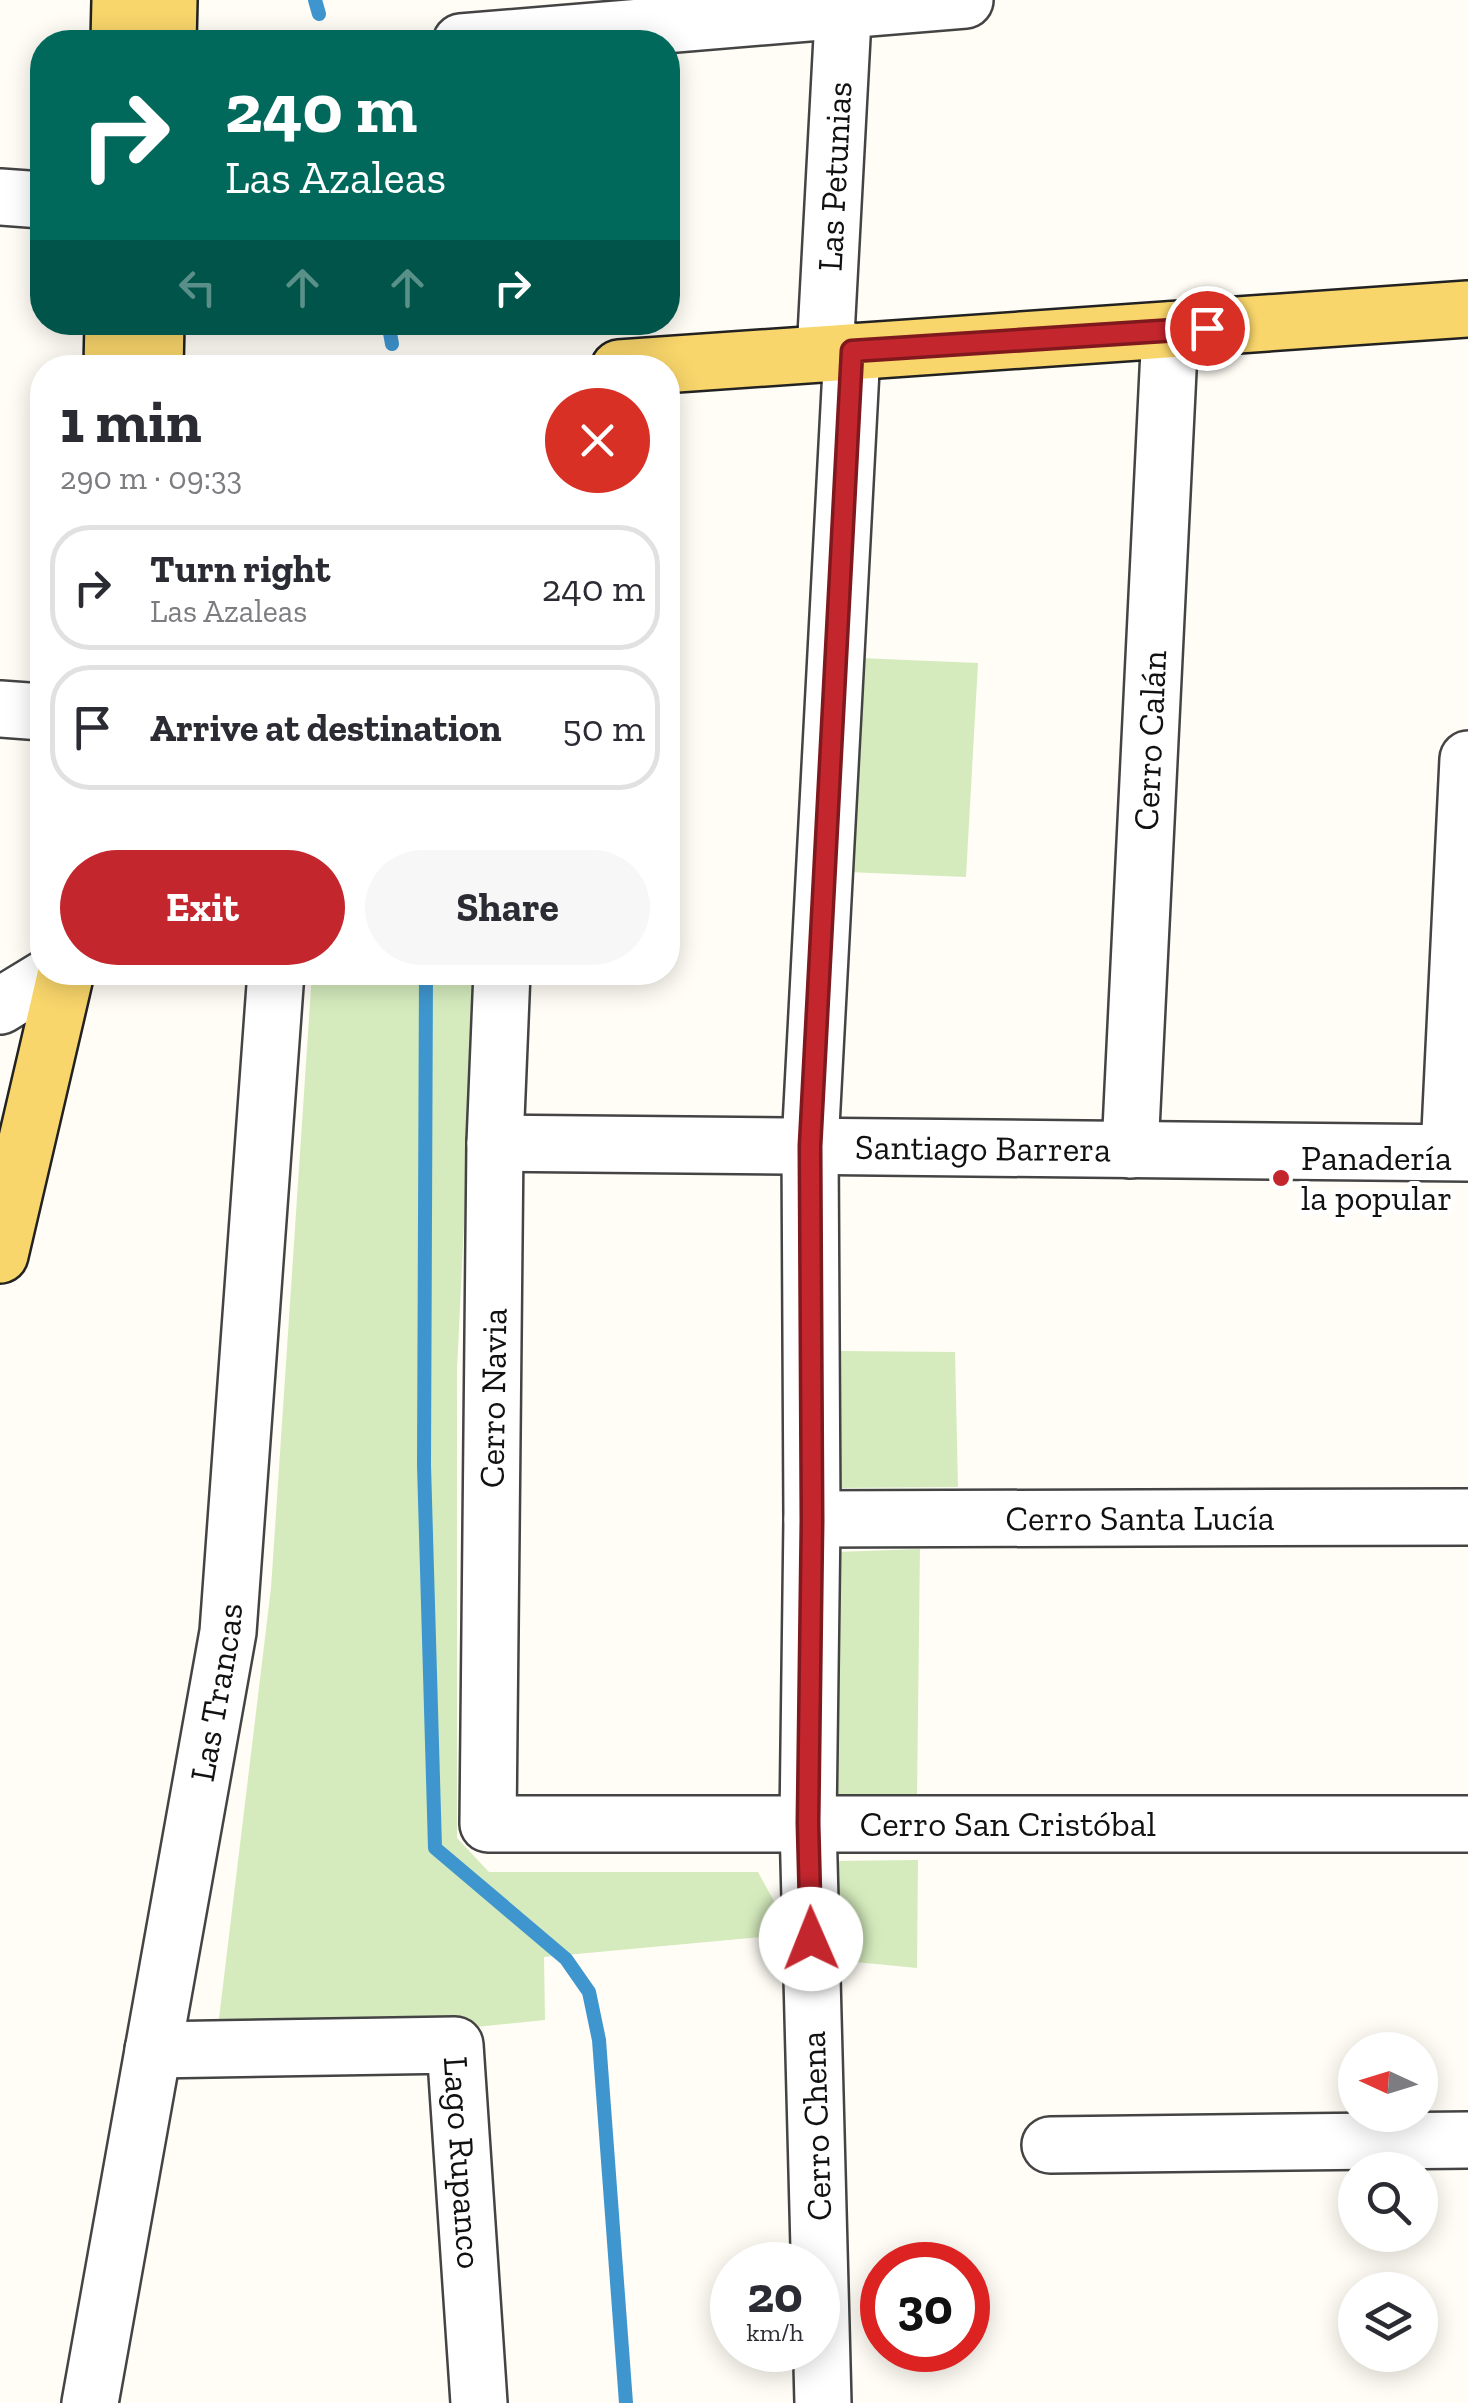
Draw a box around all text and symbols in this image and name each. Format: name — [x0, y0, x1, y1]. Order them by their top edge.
text: 240 m — [225, 66, 417, 150]
icon: right — [60, 70, 190, 200]
street label: Las Petunias — [808, 80, 861, 272]
text: Las Azaleas — [225, 151, 446, 205]
icon: left — [170, 260, 225, 315]
icon: ahead — [275, 260, 330, 315]
icon: ahead — [380, 260, 435, 315]
icon: right — [485, 260, 540, 315]
pin — [1165, 286, 1250, 371]
icon: arrive — [1180, 301, 1235, 356]
text: 1 min — [60, 385, 202, 457]
button: close — [545, 388, 650, 493]
text: 290 m · 09:33 — [60, 459, 242, 497]
text: Turn right — [150, 546, 330, 592]
icon: right — [65, 560, 120, 615]
text: 240 m — [542, 565, 645, 611]
text: Las Azaleas — [150, 592, 307, 630]
street label: Cerro Calán — [1125, 649, 1175, 832]
icon: arrive — [65, 700, 120, 755]
text: Arrive at destination — [150, 705, 501, 751]
text: 50 m — [562, 705, 645, 751]
button: Exit — [60, 850, 345, 965]
button: Share — [365, 850, 650, 965]
street label: Santiago Barrera — [855, 1126, 1111, 1170]
place label: Panadería la popular — [1301, 1137, 1452, 1219]
marker: Panadería la popular — [1270, 1167, 1292, 1189]
street label: Cerro Navia — [470, 1308, 516, 1488]
street label: Cerro Santa Lucía — [1005, 1497, 1275, 1539]
street label: Las Trancas — [181, 1602, 251, 1785]
street label: Cerro San Cristóbal — [860, 1803, 1156, 1845]
position arrow — [759, 1887, 863, 1991]
street label: Cerro Chena — [792, 2030, 840, 2222]
north arrow — [1338, 2032, 1438, 2132]
map controls — [1338, 2032, 1438, 2372]
street label: Lago Rupanco — [435, 2055, 491, 2270]
button: search — [1338, 2152, 1438, 2252]
speed limit sign: 30 — [860, 2242, 990, 2372]
text: 20 — [747, 2265, 803, 2325]
button: layers — [1338, 2272, 1438, 2372]
text: km/h — [746, 2317, 804, 2347]

